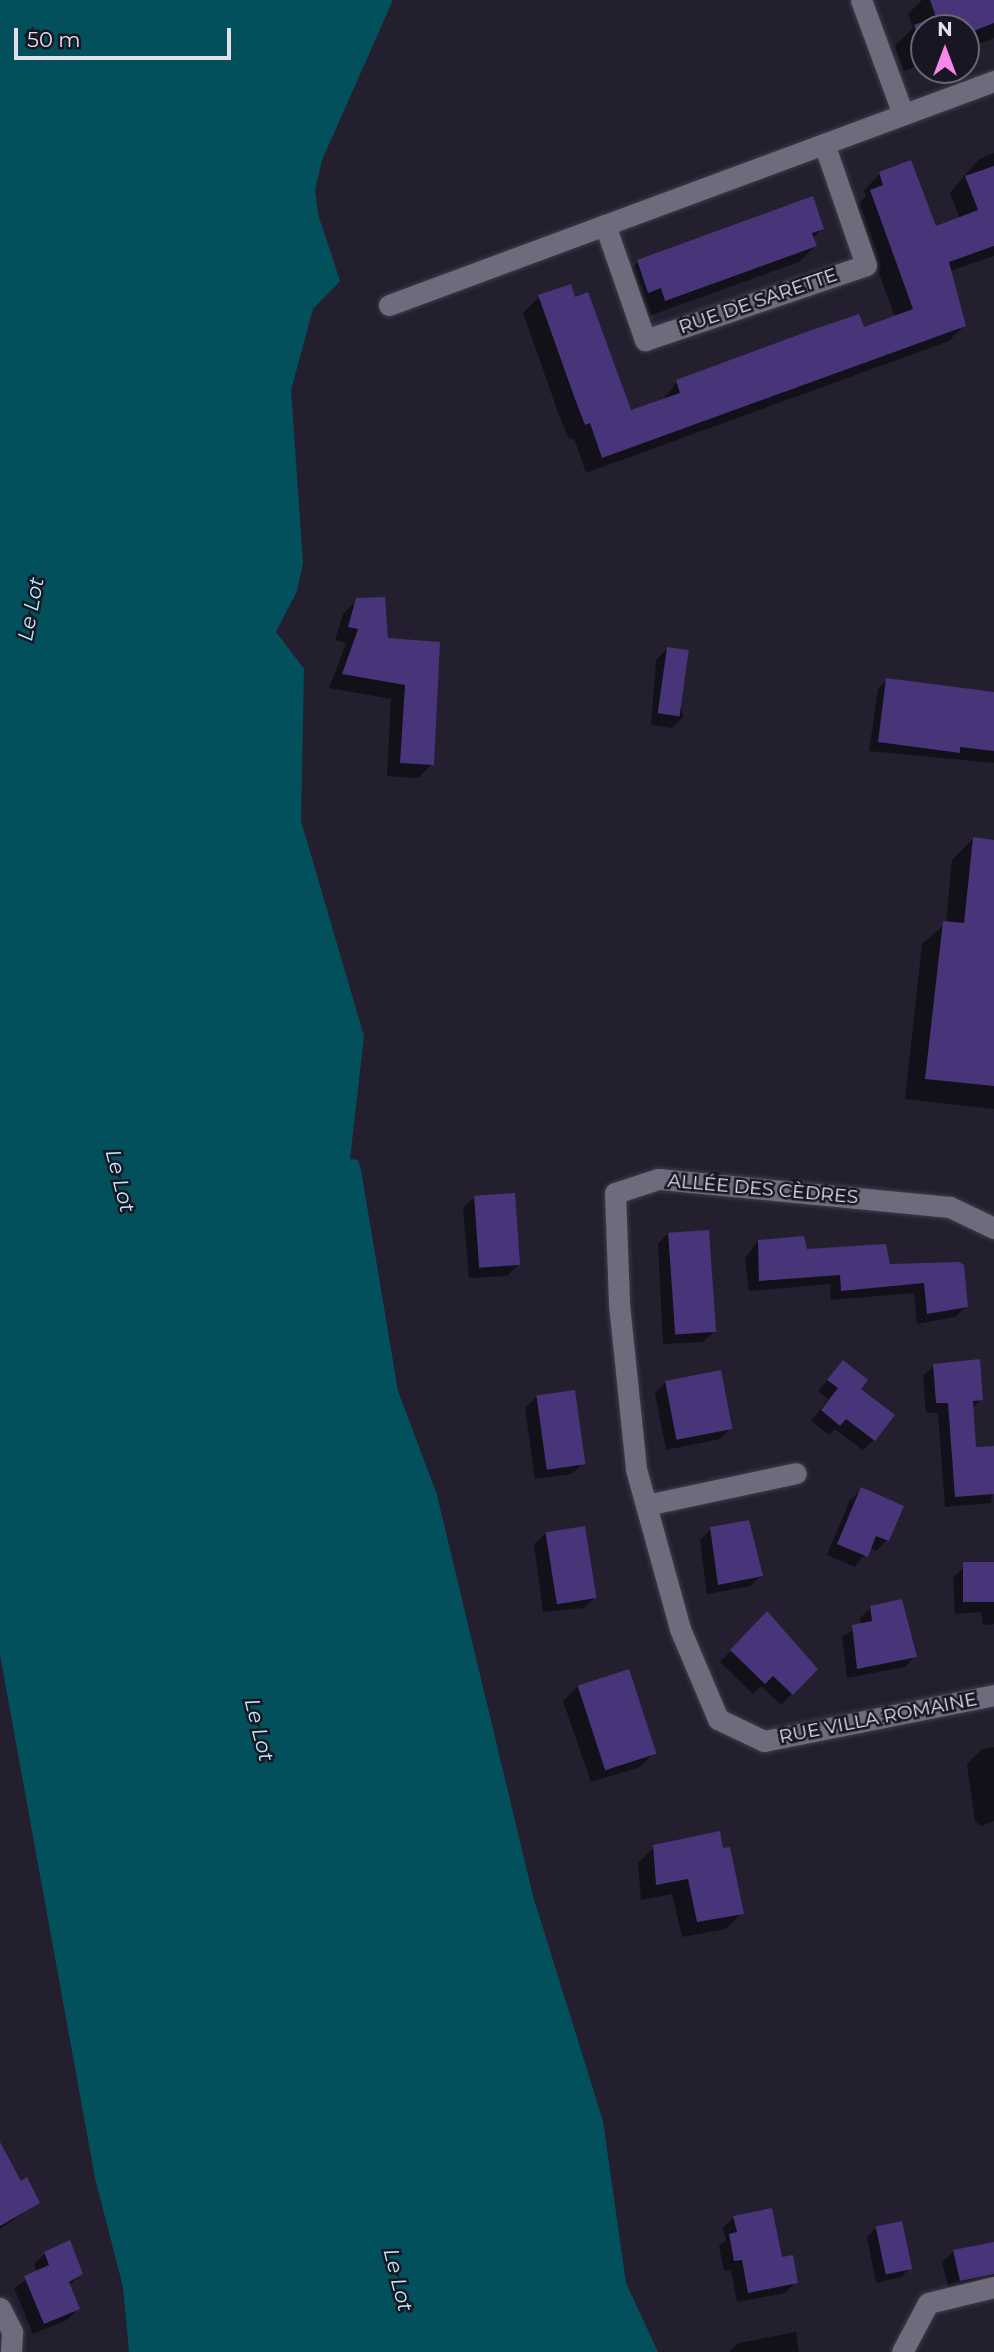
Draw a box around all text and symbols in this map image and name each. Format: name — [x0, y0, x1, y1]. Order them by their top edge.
scale bar — [18, 14, 234, 58]
north arrow — [910, 14, 980, 84]
text: N — [937, 18, 953, 41]
text: 50 m — [27, 27, 81, 52]
street label: RUE DE SARETTE — [676, 263, 840, 339]
water label: Le Lot — [12, 575, 50, 643]
water label: Le Lot — [100, 1147, 140, 1215]
street label: ALLÉE DES CÈDRES — [667, 1169, 859, 1209]
street label: RUE VILLA ROMAINE — [777, 1688, 979, 1748]
water label: Le Lot — [239, 1696, 279, 1764]
water label: Le Lot — [378, 2246, 418, 2314]

